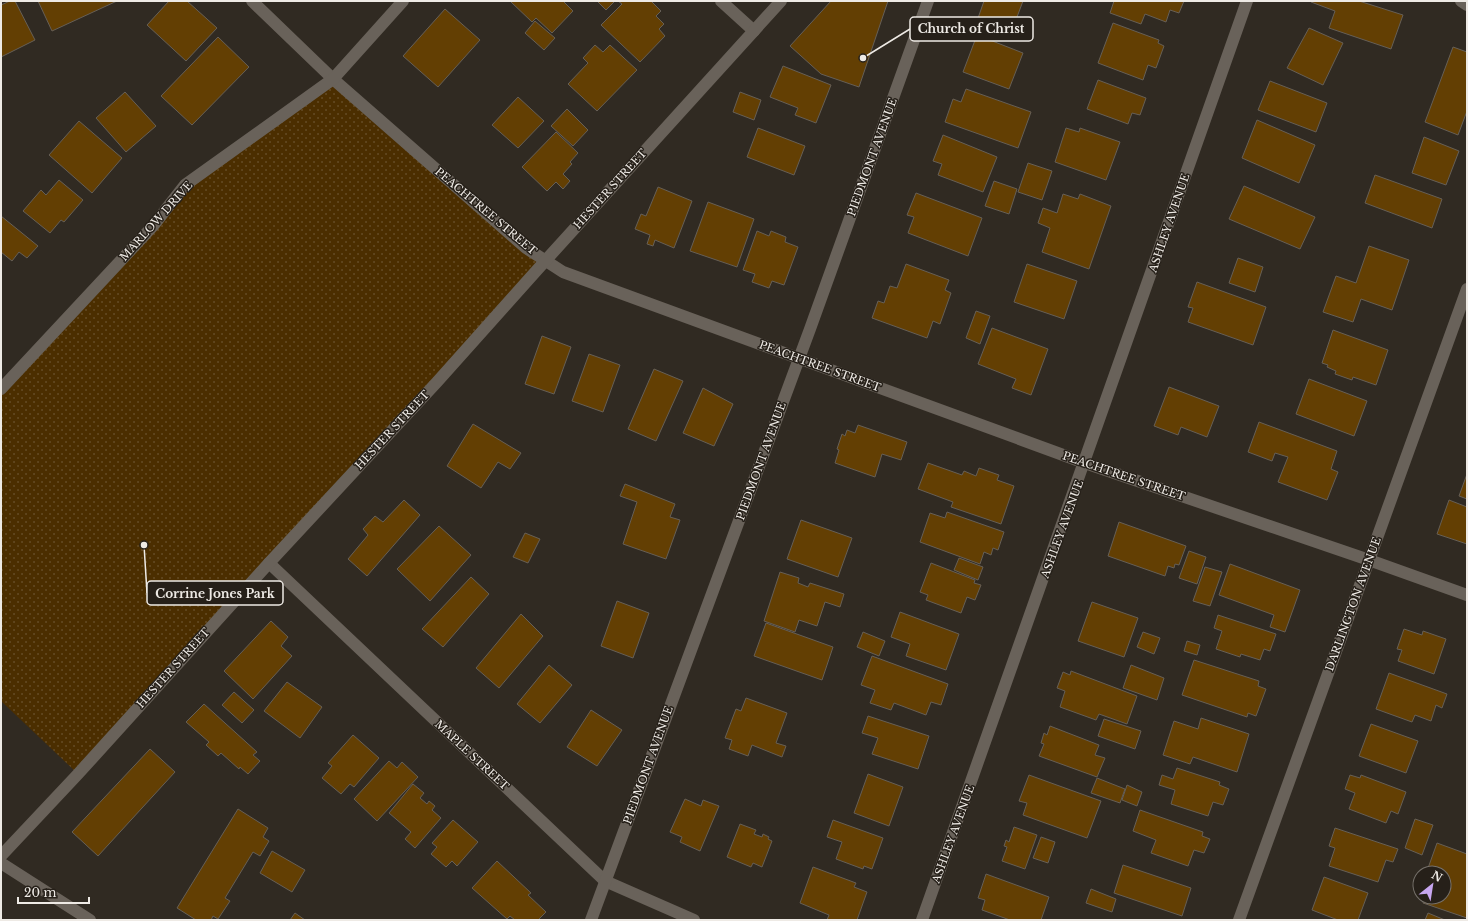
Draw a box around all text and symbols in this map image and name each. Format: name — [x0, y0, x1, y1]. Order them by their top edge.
callout: Church of Christ — [910, 17, 1033, 41]
text: Church of Christ — [918, 21, 1025, 36]
street label: PIEDMONT AVENUE — [844, 96, 900, 218]
street label: HESTER STREET — [570, 146, 650, 232]
street label: PEACHTREE STREET — [432, 164, 540, 258]
street label: ASHLEY AVENUE — [1145, 172, 1193, 275]
street label: MARLOW DRIVE — [117, 178, 195, 264]
street label: PEACHTREE STREET — [757, 337, 883, 395]
street label: HESTER STREET — [352, 388, 432, 472]
street label: PIEDMONT AVENUE — [733, 400, 789, 522]
street label: PEACHTREE STREET — [1061, 448, 1187, 504]
street label: ASHLEY AVENUE — [1037, 478, 1086, 581]
street label: DARLINGTON AVENUE — [1322, 535, 1384, 673]
callout: Corrine Jones Park — [147, 581, 283, 605]
text: Corrine Jones Park — [155, 586, 276, 601]
street label: HESTER STREET — [133, 625, 213, 711]
street label: PIEDMONT AVENUE — [620, 704, 676, 826]
street label: MAPLE STREET — [432, 717, 512, 793]
street label: ASHLEY AVENUE — [928, 783, 977, 886]
north arrow — [1412, 865, 1452, 905]
text: N — [1429, 868, 1446, 885]
scale bar — [18, 879, 89, 905]
text: 20 m — [24, 885, 56, 900]

